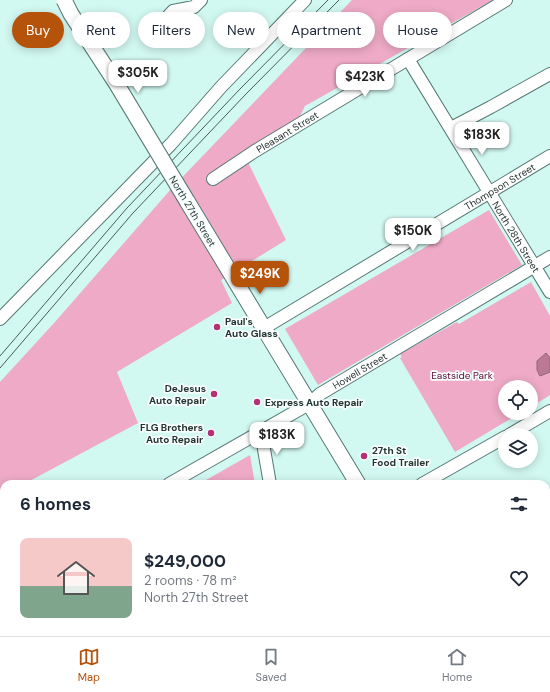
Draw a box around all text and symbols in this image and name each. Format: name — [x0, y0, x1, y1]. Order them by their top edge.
chip: Buy — [12, 12, 64, 48]
chip: Rent — [72, 12, 130, 48]
chip: Filters — [138, 12, 205, 48]
chip: New — [213, 12, 269, 48]
chip: Apartment — [277, 12, 375, 48]
chip: House — [383, 12, 452, 48]
pin: $305K — [110, 60, 166, 94]
text: $305K — [117, 64, 159, 81]
pin: $423K — [337, 64, 393, 98]
text: $423K — [345, 68, 385, 85]
street label: Pleasant Street — [254, 108, 321, 156]
pin: $183K — [454, 122, 510, 156]
text: $183K — [463, 126, 501, 143]
street label: Thompson Street — [462, 160, 538, 213]
street label: North 27th Street — [166, 173, 219, 249]
street label: North 28th Street — [489, 199, 543, 275]
pin: $150K — [385, 218, 441, 252]
text: $150K — [394, 222, 432, 239]
pin: $249K — [232, 261, 288, 295]
text: $249K — [240, 265, 280, 282]
place label: Paul's Auto Glass — [225, 315, 278, 340]
marker: Paul's Auto Glass — [212, 322, 222, 332]
street label: Howell Street — [330, 350, 389, 392]
park label: Eastside Park — [431, 369, 493, 382]
map controls — [498, 380, 538, 468]
button: locate — [498, 380, 538, 420]
place label: DeJesus Auto Repair — [149, 382, 206, 407]
marker: DeJesus Auto Repair — [209, 389, 219, 399]
place label: Express Auto Repair — [265, 396, 363, 409]
marker: Express Auto Repair — [252, 397, 262, 407]
place label: FLG Brothers Auto Repair — [140, 421, 203, 446]
pin: $183K — [249, 422, 305, 456]
text: $183K — [258, 426, 296, 443]
marker: FLG Brothers Auto Repair — [206, 428, 216, 438]
button: layers — [498, 428, 538, 468]
place label: 27th St Food Trailer — [372, 444, 429, 469]
marker: 27th St Food Trailer — [359, 451, 369, 461]
text: 6 homes — [20, 493, 91, 515]
icon: filters — [508, 493, 530, 515]
text: $249,000 — [144, 550, 226, 572]
icon: home — [52, 554, 100, 602]
icon: heart — [508, 567, 530, 589]
text: 2 rooms · 78 m² — [144, 572, 236, 589]
text: North 27th Street — [144, 589, 249, 606]
tab: Map — [78, 646, 100, 684]
tab: Saved — [256, 646, 286, 684]
tab: Home — [442, 646, 472, 684]

